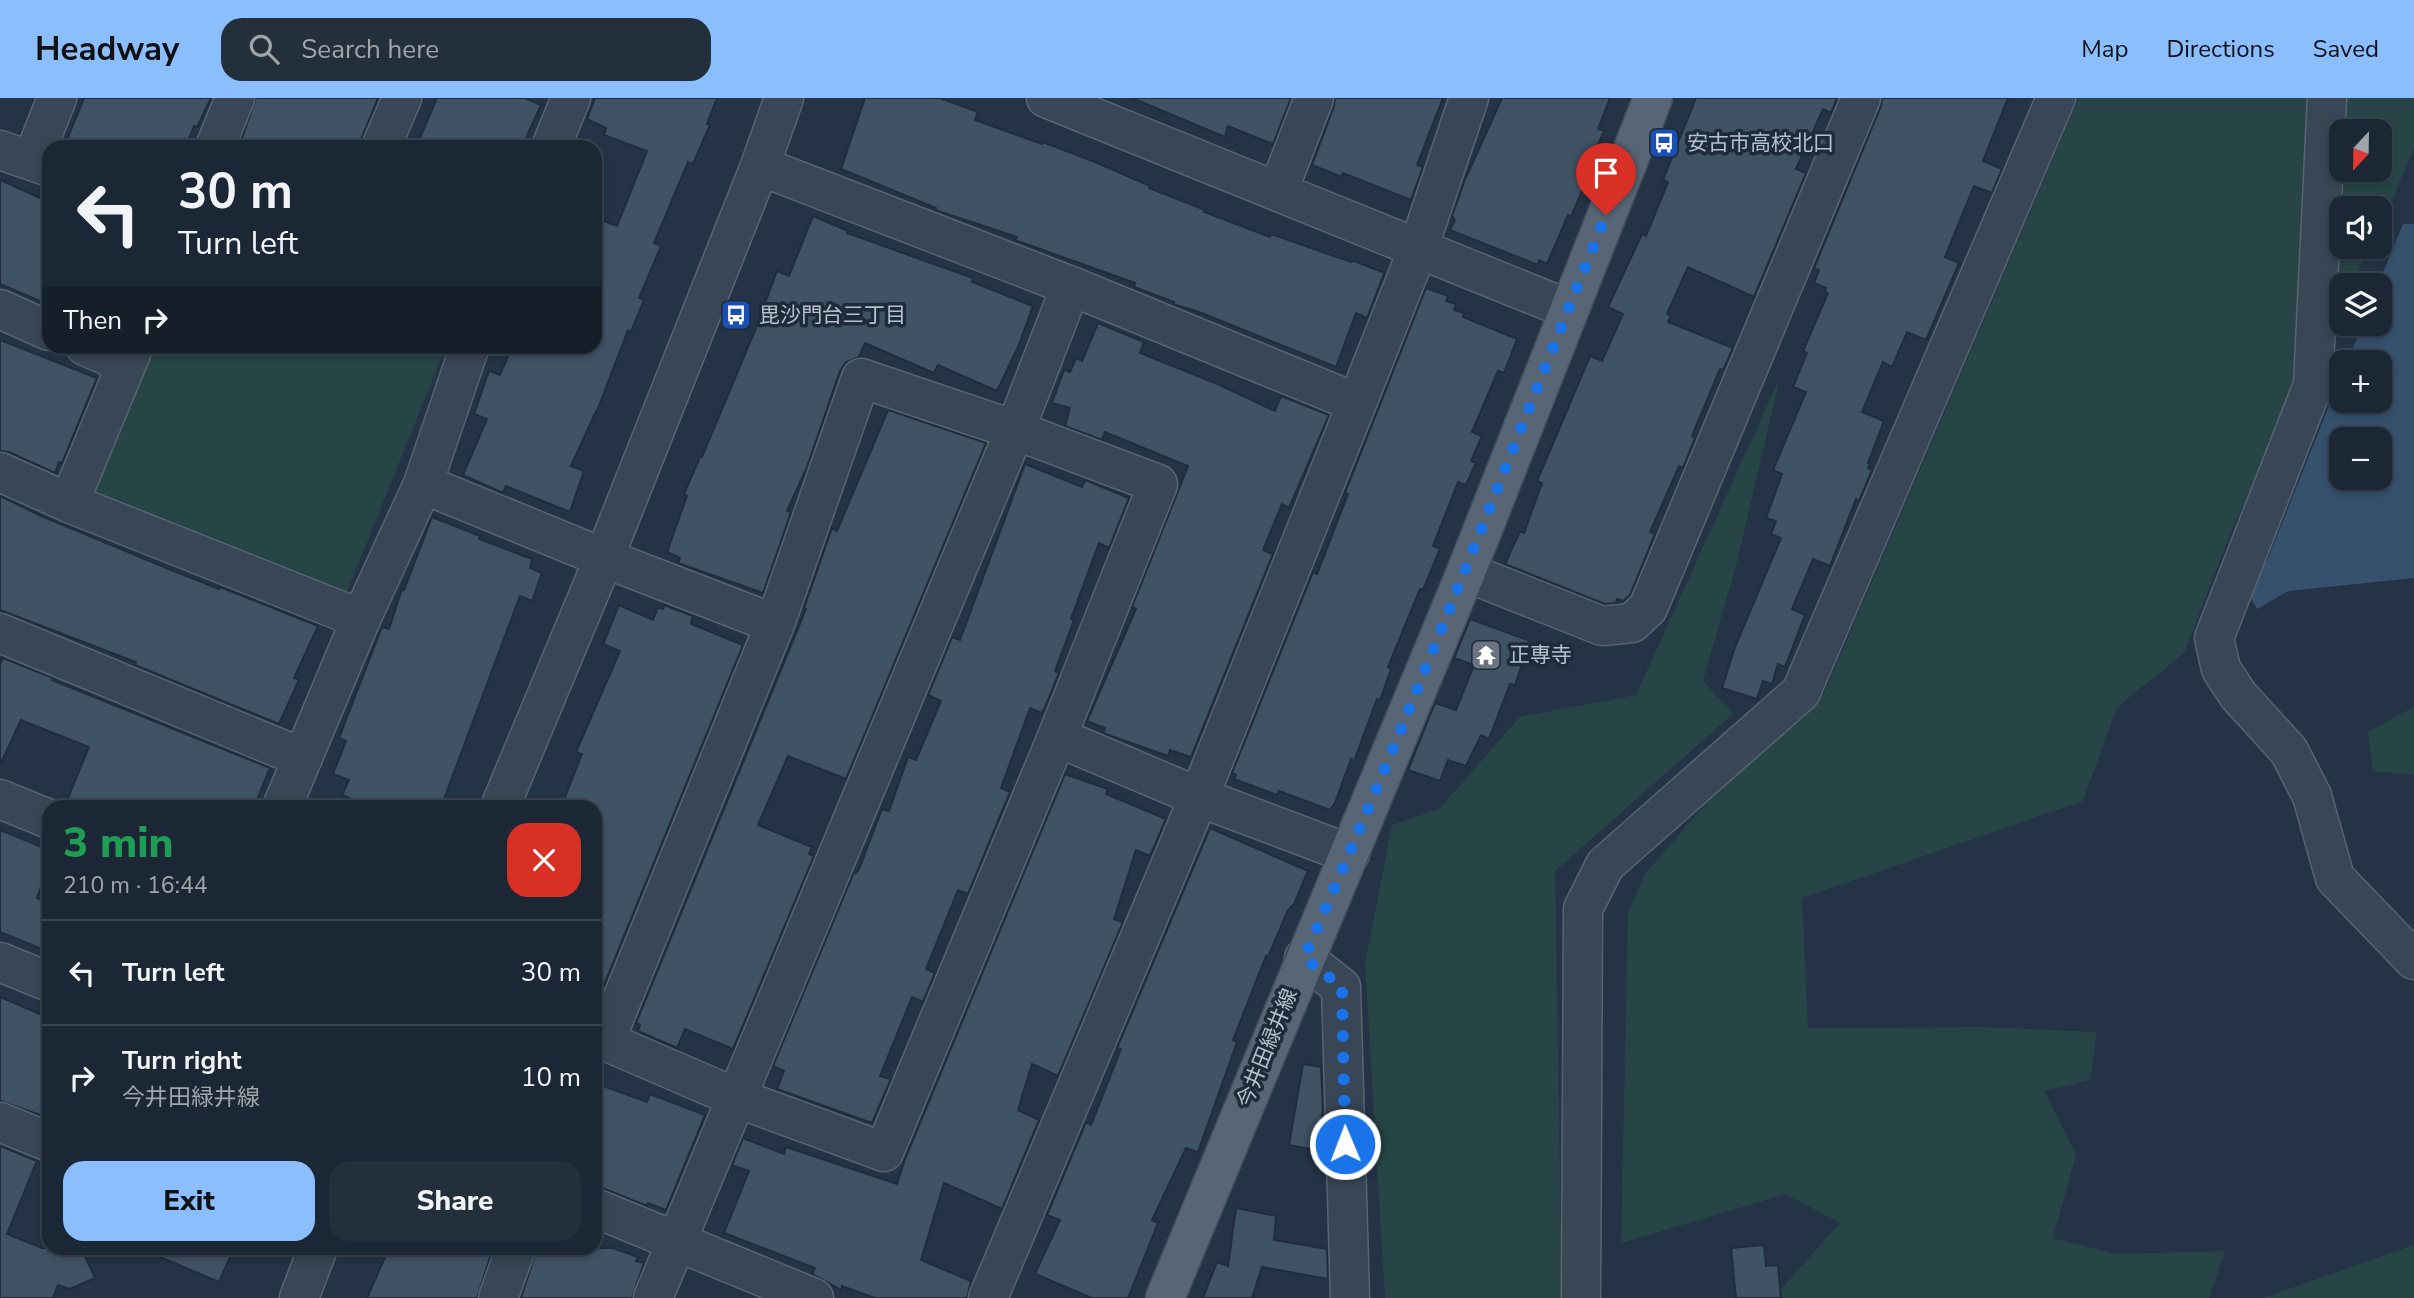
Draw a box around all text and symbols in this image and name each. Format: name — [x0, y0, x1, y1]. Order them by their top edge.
search box — [221, 18, 711, 81]
text: Headway — [35, 27, 179, 72]
icon: search — [245, 30, 283, 68]
text: Search here — [301, 32, 439, 67]
text: Map — [2081, 33, 2128, 65]
text: Directions — [2166, 33, 2275, 65]
text: Saved — [2313, 33, 2379, 65]
north arrow — [2329, 119, 2392, 182]
map controls — [2329, 119, 2392, 490]
bus stop icon: 安古市高校北口 — [1647, 126, 1681, 160]
place label: 安古市高校北口 — [1687, 129, 1834, 157]
pin — [1576, 143, 1636, 215]
icon: arrive — [1587, 154, 1625, 192]
text: 30 m — [178, 158, 293, 225]
icon: left — [63, 168, 154, 259]
button: sound — [2329, 196, 2392, 259]
text: Turn left — [178, 222, 298, 265]
button: layers — [2329, 273, 2392, 336]
bus stop icon: 毘沙門台三丁目 — [719, 298, 753, 332]
icon: right — [136, 301, 174, 339]
place label: 毘沙門台三丁目 — [759, 301, 906, 329]
text: Then — [63, 303, 122, 338]
button: + — [2329, 350, 2392, 413]
button: − — [2329, 427, 2392, 490]
temple icon: 正専寺 — [1469, 638, 1503, 672]
place label: 正専寺 — [1509, 641, 1572, 669]
text: 3 min — [63, 815, 173, 872]
button: close — [507, 823, 581, 897]
text: 210 m · 16:44 — [63, 870, 208, 901]
icon: left — [63, 954, 101, 992]
text: Turn left — [122, 955, 225, 990]
text: 30 m — [521, 955, 581, 990]
street label: 今井田緑井線 — [1230, 984, 1304, 1112]
text: Turn right — [122, 1043, 241, 1078]
icon: right — [63, 1059, 101, 1097]
text: 10 m — [521, 1060, 581, 1095]
text: 今井田緑井線 — [122, 1082, 260, 1113]
position arrow — [1308, 1107, 1382, 1181]
button: Exit — [63, 1161, 315, 1241]
button: Share — [329, 1161, 581, 1241]

